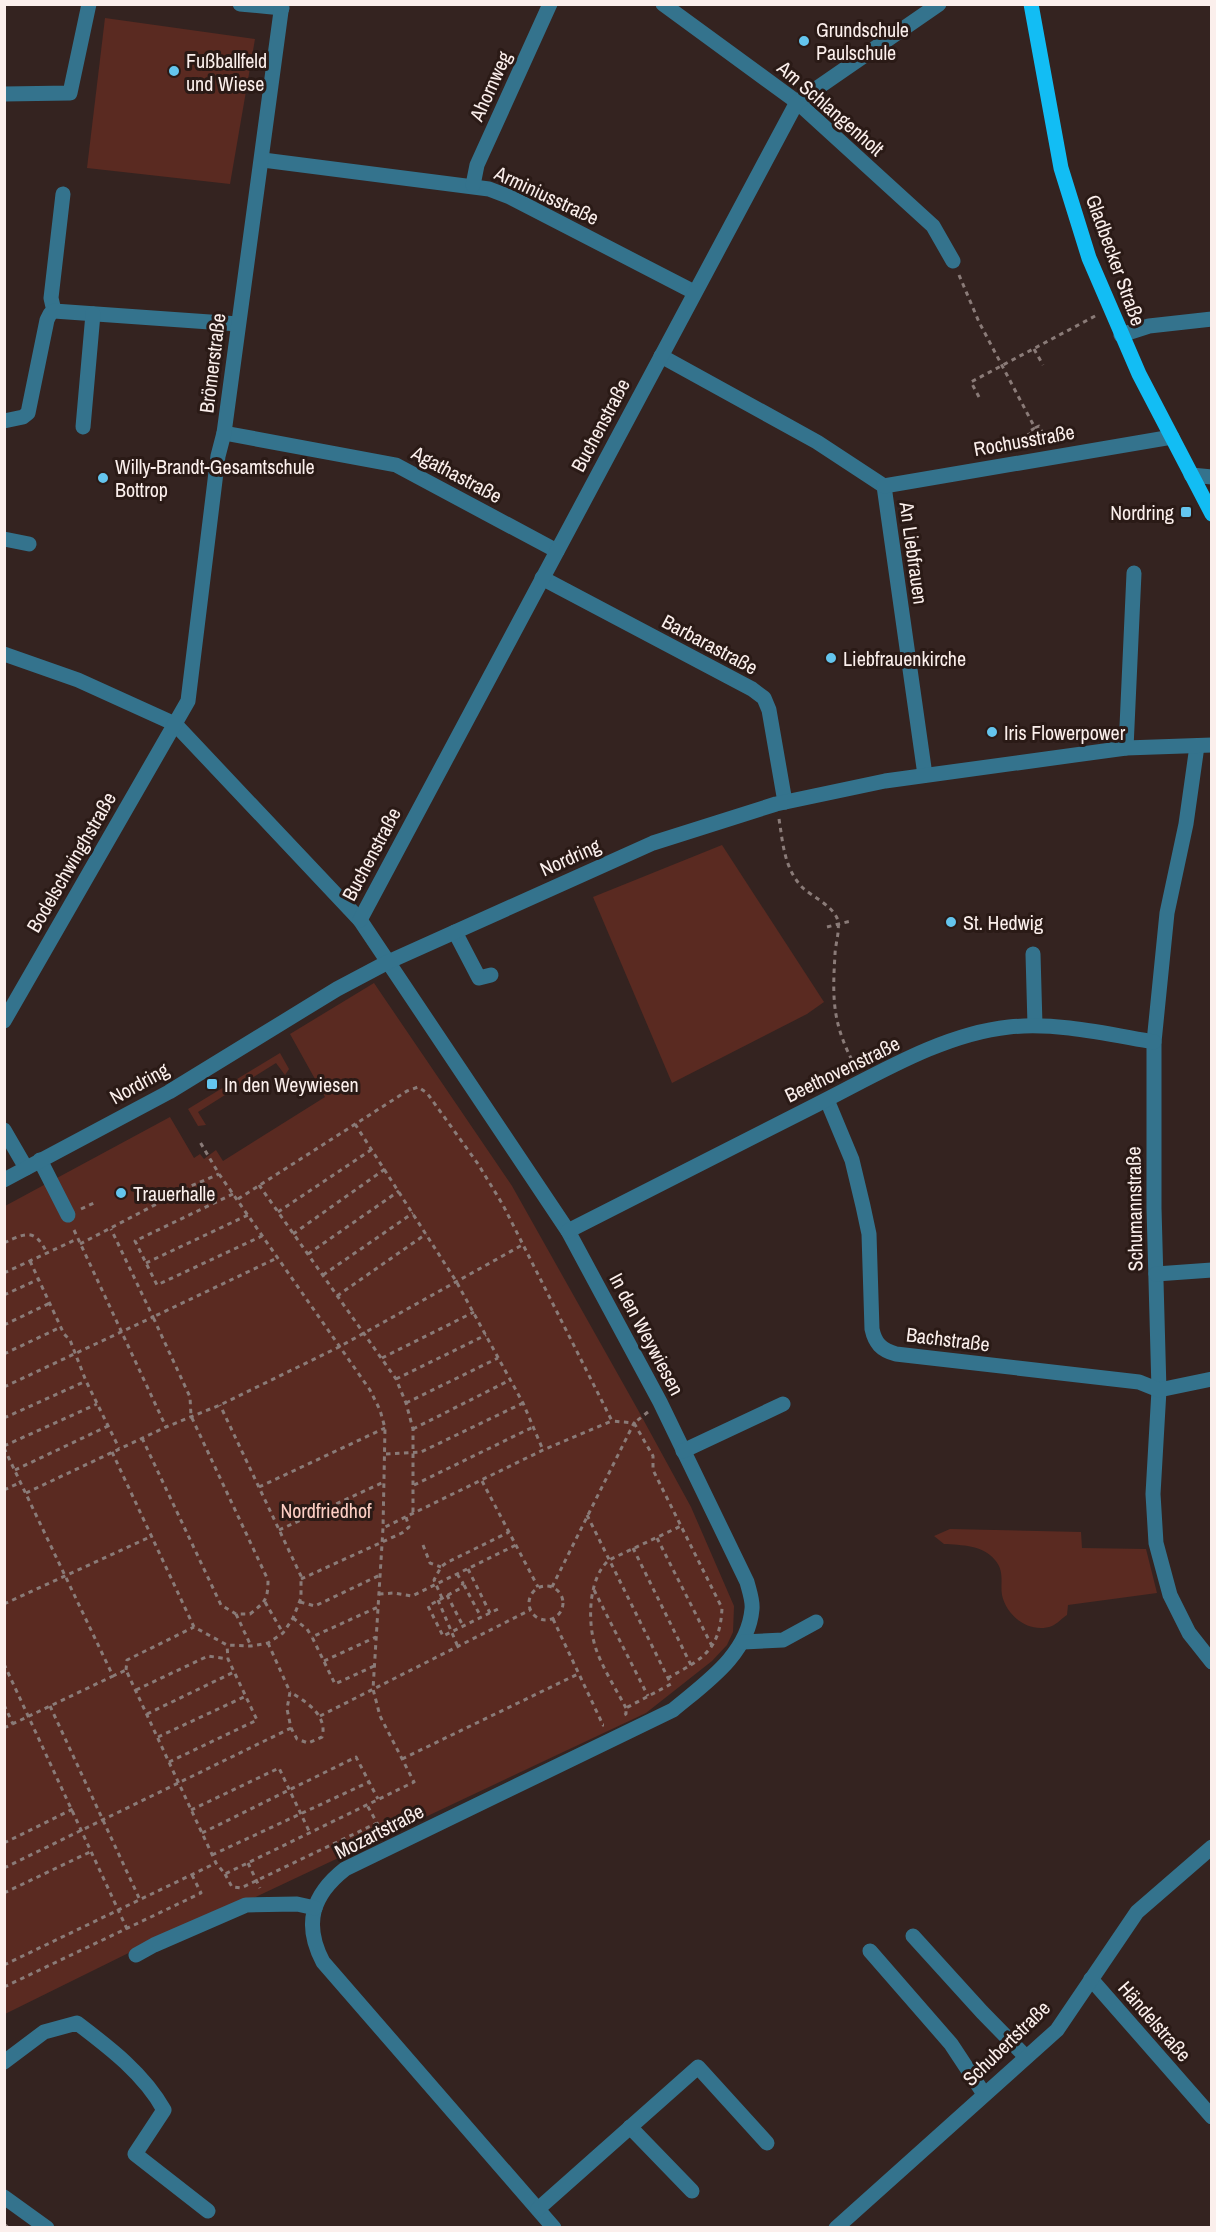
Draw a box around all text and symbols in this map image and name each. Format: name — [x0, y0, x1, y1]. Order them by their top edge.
place label: Grundschule Paulschule — [816, 16, 909, 66]
marker: Grundschule Paulschule — [797, 34, 811, 48]
place label: Fußballfeld und Wiese — [186, 47, 267, 97]
street label: Ahornweg — [462, 47, 517, 126]
street label: Am Schlangenholt — [771, 53, 890, 162]
marker: Fußballfeld und Wiese — [167, 64, 181, 78]
street label: Arminiusstraße — [490, 159, 604, 231]
street label: Gladbecker Straße — [1080, 191, 1152, 329]
street label: Brömerstraße — [192, 312, 232, 414]
street label: Buchenstraße — [564, 374, 636, 476]
street label: Rochusstraße — [971, 418, 1077, 462]
street label: Agathastraße — [406, 438, 507, 509]
place label: Willy-Brandt-Gesamtschule Bottrop — [115, 453, 315, 503]
marker: Willy-Brandt-Gesamtschule Bottrop — [96, 471, 110, 485]
street label: An Liebfrauen — [893, 499, 935, 606]
place label: Nordring — [1110, 499, 1174, 526]
marker: Nordring — [1179, 505, 1193, 519]
street label: Barbarastraße — [657, 607, 763, 681]
place label: Liebfrauenkirche — [843, 645, 966, 672]
marker: Liebfrauenkirche — [824, 651, 838, 665]
place label: Iris Flowerpower — [1004, 719, 1126, 746]
marker: Iris Flowerpower — [985, 725, 999, 739]
street label: Bodelschwinghstraße — [20, 787, 122, 937]
street label: Buchenstraße — [335, 803, 407, 905]
street label: Nordring — [535, 832, 605, 882]
place label: St. Hedwig — [963, 909, 1043, 936]
marker: St. Hedwig — [944, 915, 958, 929]
street label: Beethovenstraße — [780, 1029, 904, 1109]
street label: Nordring — [105, 1056, 173, 1110]
place label: In den Weywiesen — [224, 1071, 359, 1098]
marker: In den Weywiesen — [205, 1077, 219, 1091]
street label: Schumannstraße — [1119, 1146, 1149, 1272]
place label: Trauerhalle — [133, 1180, 215, 1207]
marker: Trauerhalle — [114, 1186, 128, 1200]
street label: In den Weywiesen — [603, 1268, 691, 1400]
street label: Bachstraße — [905, 1320, 991, 1358]
park label: Nordfriedhof — [280, 1497, 372, 1524]
street label: Mozartstraße — [330, 1797, 428, 1865]
street label: Händelstraße — [1113, 1975, 1197, 2067]
street label: Schubertstraße — [956, 1994, 1056, 2092]

